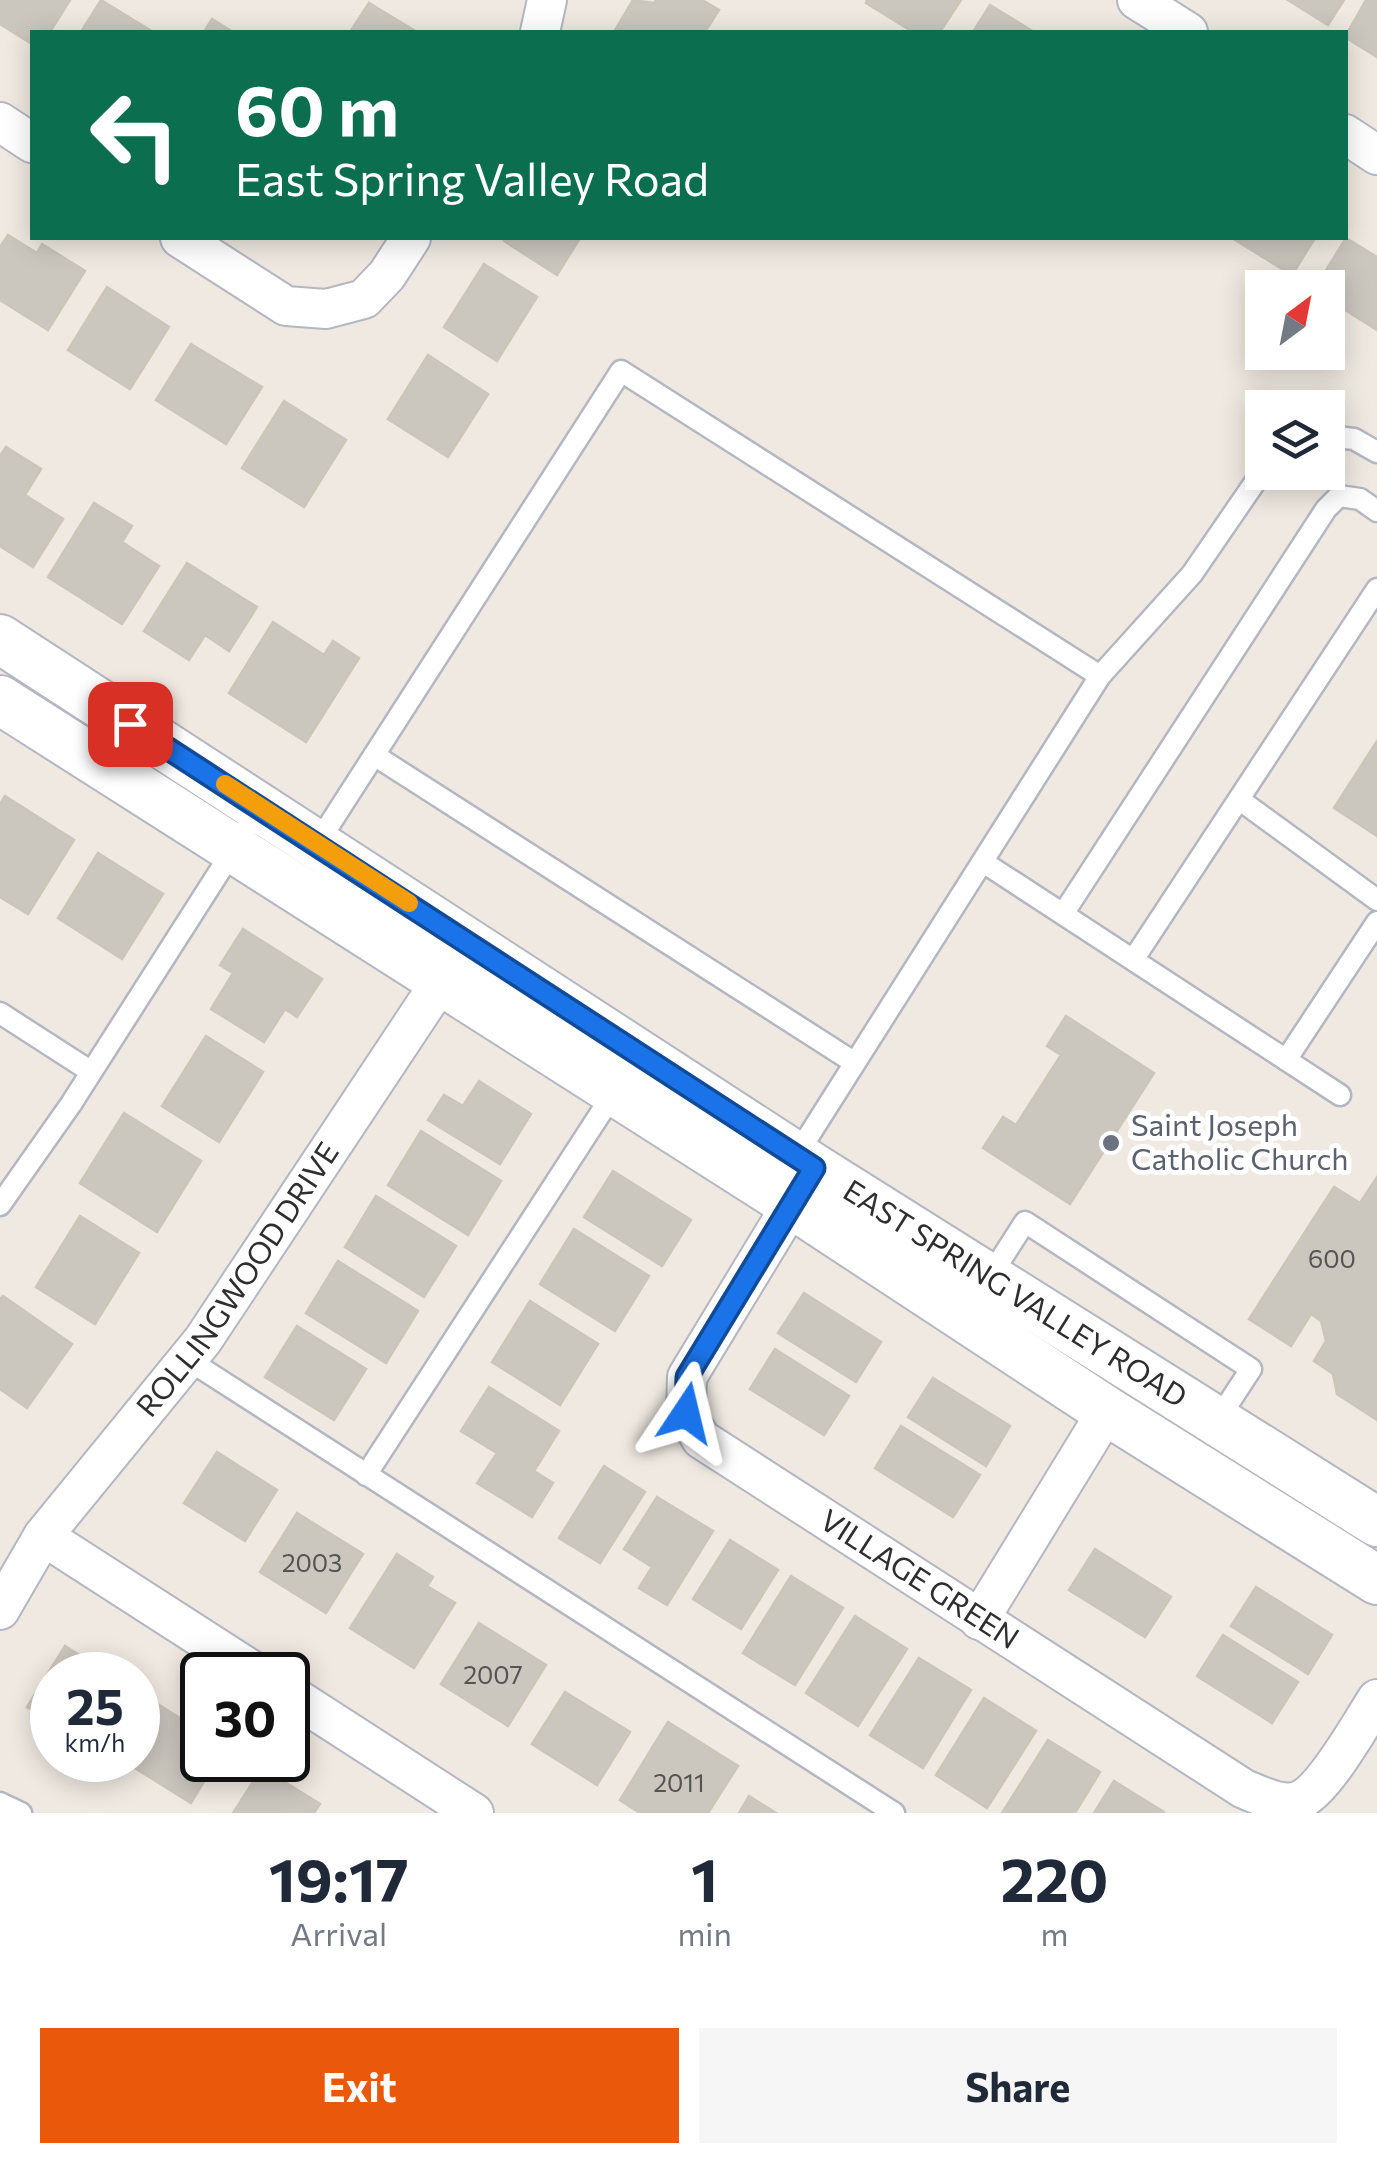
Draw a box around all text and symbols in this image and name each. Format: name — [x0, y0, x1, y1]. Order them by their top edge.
text: 60 m — [235, 65, 399, 150]
icon: left — [70, 70, 200, 200]
text: East Spring Valley Road — [235, 150, 709, 205]
north arrow — [1245, 270, 1345, 370]
map controls — [1245, 270, 1345, 490]
button: layers — [1245, 390, 1345, 490]
pin — [88, 682, 173, 767]
icon: arrive — [103, 697, 158, 752]
place label: Saint Joseph Catholic Church — [1131, 1105, 1349, 1176]
marker: Saint Joseph Catholic Church — [1100, 1132, 1122, 1154]
street label: ROLLINGWOOD DRIVE — [127, 1134, 345, 1423]
street label: EAST SPRING VALLEY ROAD — [838, 1170, 1195, 1414]
house number: 600 — [1308, 1243, 1356, 1273]
position arrow — [634, 1361, 738, 1465]
street label: VILLAGE GREEN — [814, 1500, 1027, 1655]
house number: 2003 — [282, 1547, 342, 1577]
speed limit sign: 30 — [180, 1652, 310, 1782]
house number: 2007 — [463, 1659, 523, 1689]
text: 25 — [66, 1674, 124, 1735]
text: km/h — [65, 1727, 125, 1757]
house number: 2011 — [653, 1767, 705, 1797]
text: 19:17 — [269, 1841, 409, 1914]
text: 1 — [691, 1841, 718, 1914]
text: 220 — [1001, 1841, 1108, 1914]
text: Arrival — [290, 1913, 387, 1953]
text: min — [677, 1913, 732, 1953]
text: m — [1041, 1913, 1068, 1953]
button: Exit — [40, 2028, 679, 2143]
button: Share — [699, 2028, 1337, 2143]

